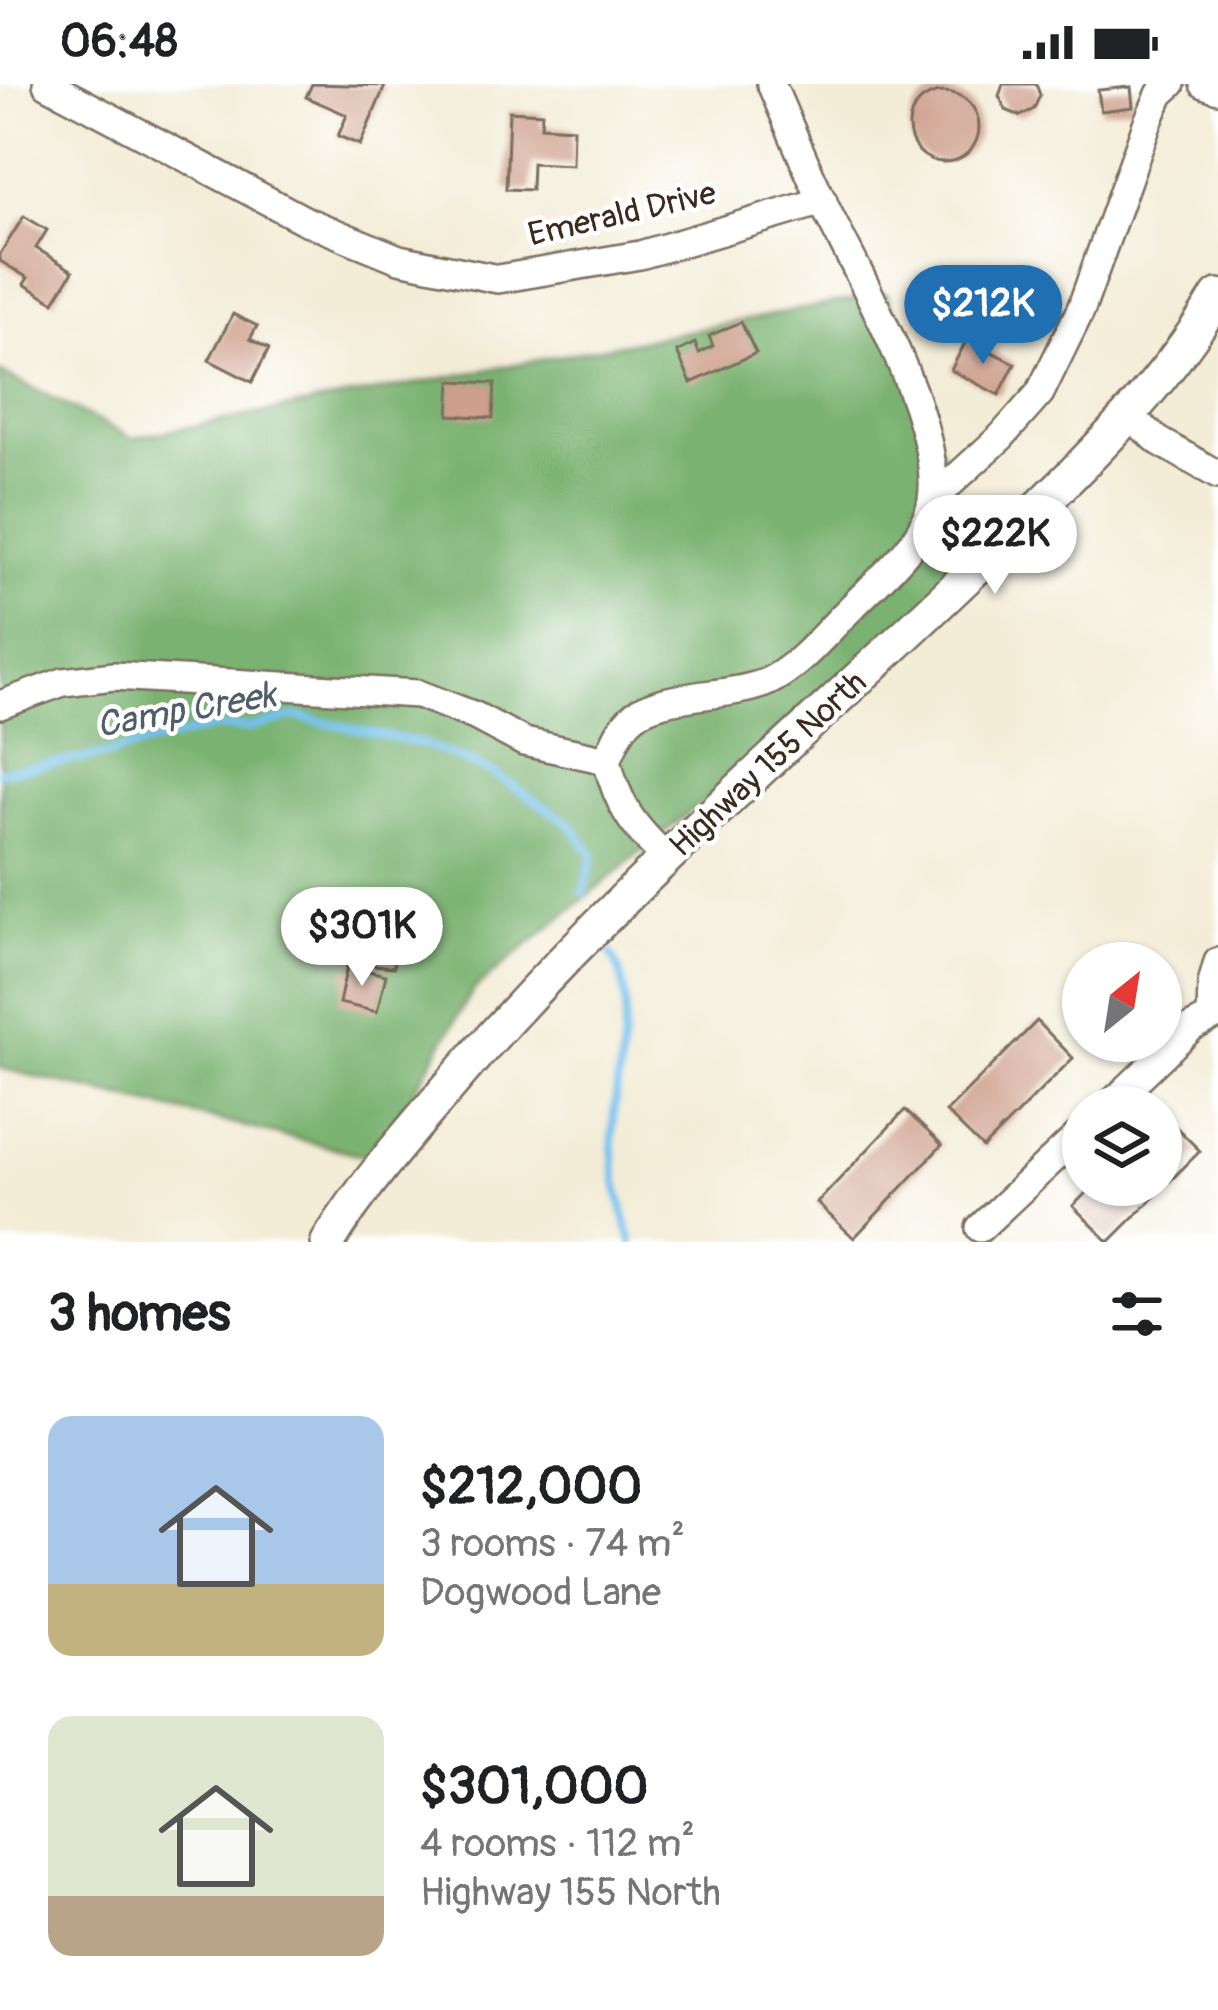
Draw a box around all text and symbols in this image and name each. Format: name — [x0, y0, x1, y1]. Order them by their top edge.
text: 06:48 — [60, 14, 178, 70]
street label: Emerald Drive — [524, 172, 720, 256]
pin: $212K — [899, 265, 1067, 367]
text: $212K — [931, 279, 1035, 328]
pin: $222K — [911, 495, 1079, 597]
text: $222K — [940, 509, 1050, 558]
street label: Highway 155 North — [661, 662, 875, 866]
water label: Camp Creek — [93, 672, 282, 748]
pin: $301K — [278, 887, 446, 989]
text: $301K — [308, 901, 416, 950]
north arrow — [1062, 942, 1182, 1062]
map controls — [1062, 942, 1182, 1206]
button: layers — [1062, 1086, 1182, 1206]
icon: filters — [1104, 1281, 1170, 1347]
text: 3 homes — [48, 1282, 231, 1346]
text: $212,000 — [420, 1455, 642, 1519]
icon: home — [144, 1464, 288, 1608]
text: 3 rooms · 74 m² — [420, 1519, 685, 1568]
text: Dogwood Lane — [420, 1568, 661, 1617]
text: $301,000 — [420, 1755, 648, 1819]
icon: home — [144, 1764, 288, 1908]
text: 4 rooms · 112 m² — [420, 1819, 695, 1868]
text: Highway 155 North — [420, 1868, 721, 1917]

